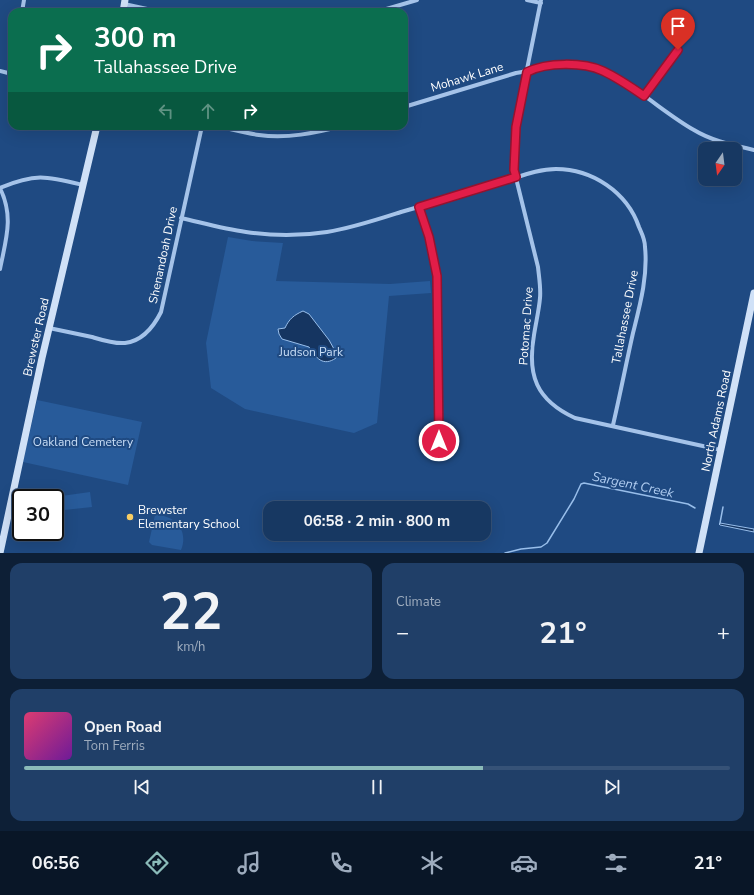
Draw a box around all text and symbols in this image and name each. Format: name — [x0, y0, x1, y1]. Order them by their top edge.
pin — [661, 9, 695, 50]
icon: arrive — [667, 15, 689, 37]
text: 300 m — [94, 19, 177, 57]
icon: right — [28, 24, 80, 76]
text: Tallahassee Drive — [94, 55, 237, 79]
street label: Mohawk Lane — [429, 58, 505, 96]
icon: left — [155, 100, 177, 122]
icon: ahead — [197, 100, 219, 122]
icon: right — [239, 100, 261, 122]
north arrow — [698, 142, 742, 186]
map controls — [698, 142, 742, 186]
street label: Shenandoah Drive — [145, 205, 181, 305]
street label: Tallahassee Drive — [608, 269, 642, 365]
street label: Potomac Drive — [515, 286, 537, 366]
street label: Brewster Road — [19, 296, 53, 378]
park label: Judson Park — [278, 344, 344, 360]
street label: North Adams Road — [697, 369, 735, 473]
position arrow — [418, 420, 460, 462]
park label: Oakland Cemetery — [33, 434, 134, 450]
water label: Sargent Creek — [590, 468, 676, 503]
speed limit sign: 30 — [12, 489, 64, 541]
place label: Brewster Elementary School — [138, 502, 240, 532]
text: 06:58 · 2 min · 800 m — [304, 511, 450, 531]
marker: Brewster Elementary School — [125, 512, 135, 522]
text: 22 — [160, 576, 222, 647]
text: Climate — [396, 593, 441, 611]
text: 21° — [539, 613, 587, 654]
text: − — [396, 618, 409, 648]
text: + — [717, 618, 730, 648]
text: km/h — [177, 638, 205, 656]
text: Open Road — [84, 717, 162, 737]
text: Tom Ferris — [84, 737, 145, 755]
icon: previous — [131, 776, 153, 798]
icon: pause — [366, 776, 388, 798]
icon: next — [601, 776, 623, 798]
icon: directions — [143, 849, 171, 877]
icon: music — [235, 849, 263, 877]
icon: phone — [327, 849, 355, 877]
icon: climate — [418, 849, 446, 877]
icon: car — [510, 849, 538, 877]
icon: filters — [602, 849, 630, 877]
text: 06:56 — [32, 851, 80, 875]
text: 21° — [694, 851, 722, 875]

